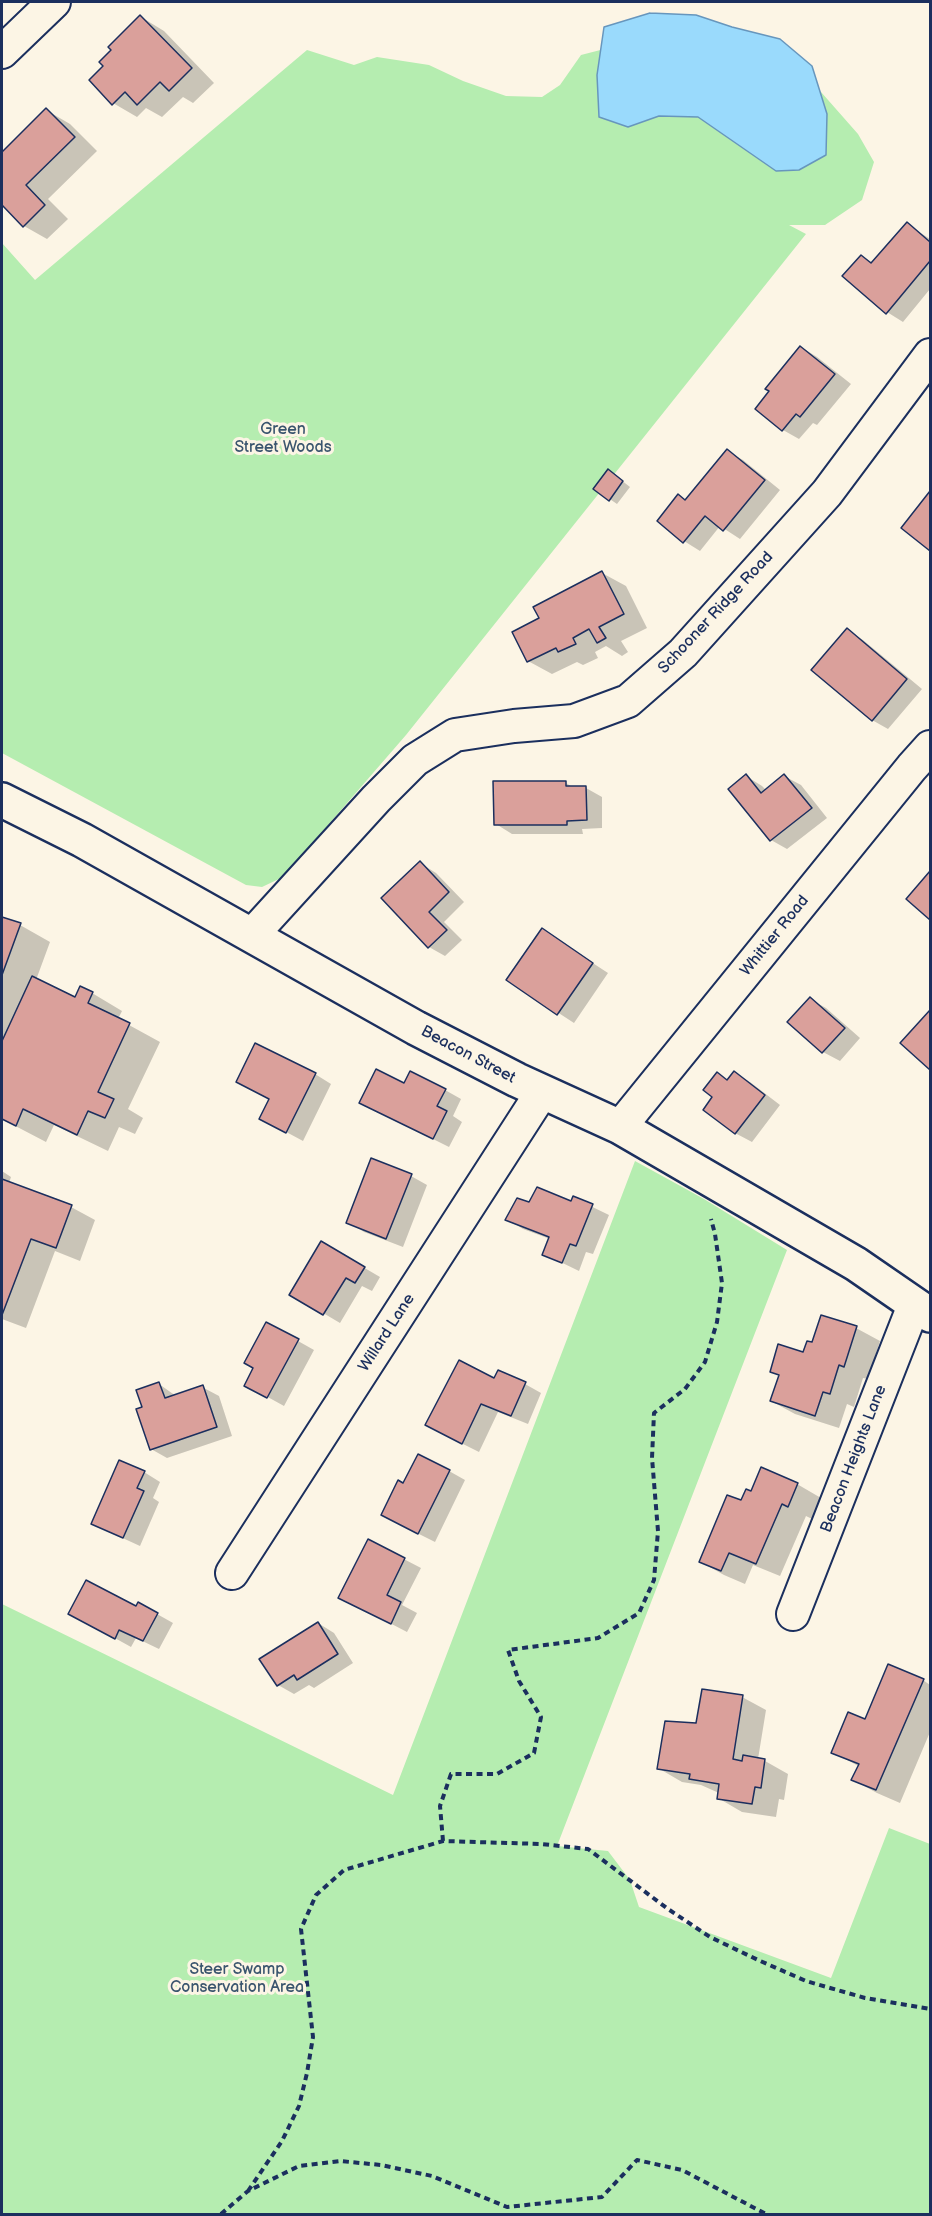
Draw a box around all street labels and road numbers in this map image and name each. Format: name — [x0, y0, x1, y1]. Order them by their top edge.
street label: Schooner Ridge Road — [654, 548, 778, 678]
street label: Whittier Road — [737, 892, 813, 980]
street label: Beacon Street — [417, 1022, 519, 1088]
street label: Willard Lane — [355, 1291, 419, 1375]
street label: Beacon Heights Lane — [817, 1382, 891, 1536]

